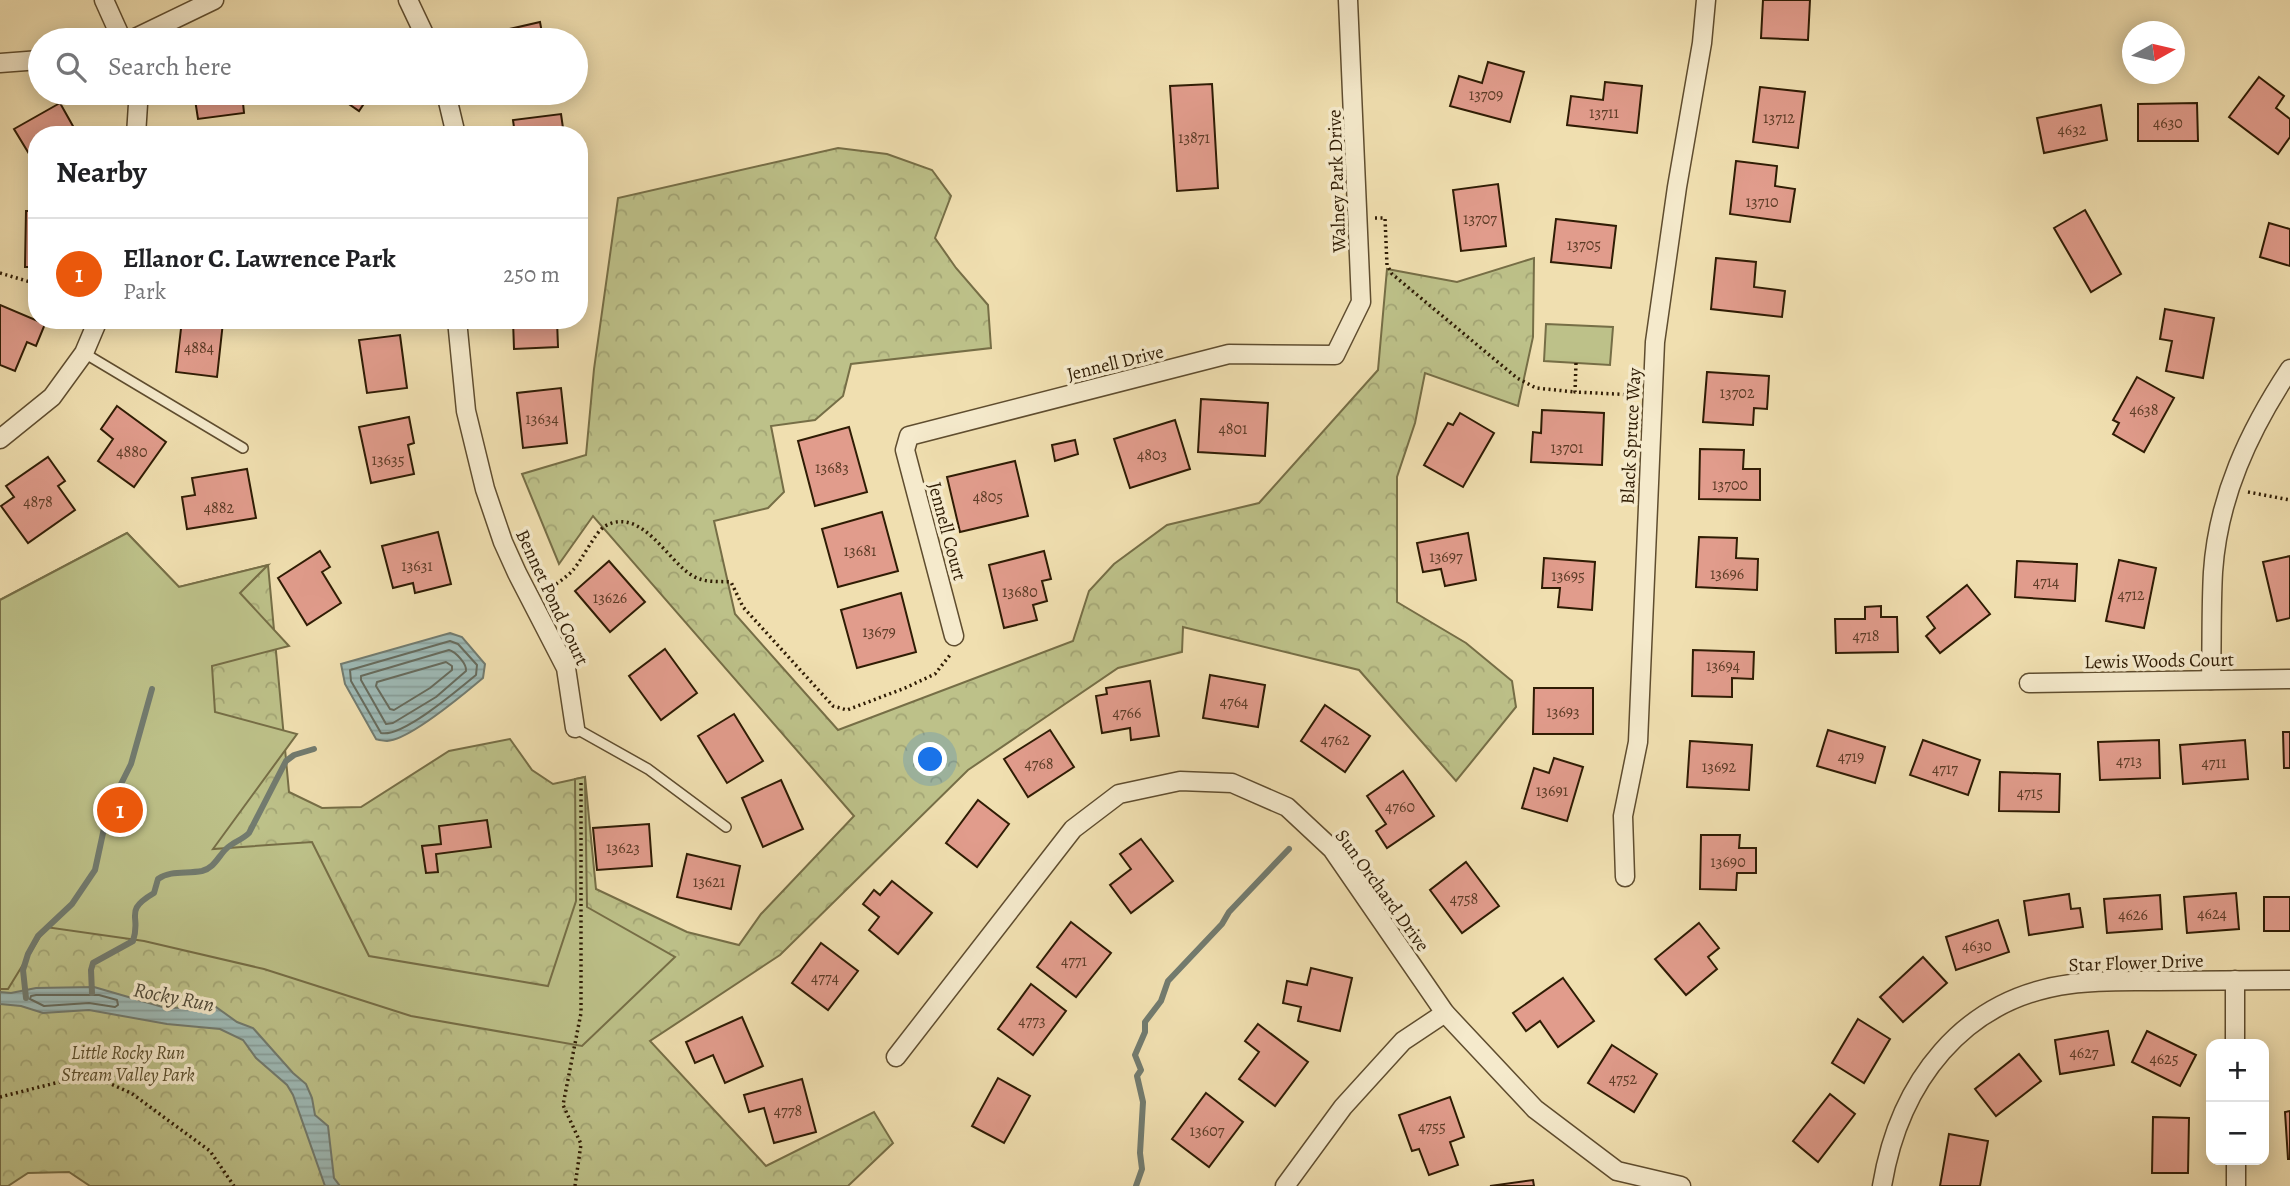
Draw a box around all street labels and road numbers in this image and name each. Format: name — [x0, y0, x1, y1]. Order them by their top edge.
street label: Walney Park Drive — [1322, 109, 1353, 254]
street label: Jennell Drive — [1064, 338, 1166, 388]
street label: Black Spruce Way — [1614, 366, 1648, 505]
street label: Jennell Court — [921, 479, 973, 583]
street label: Bennet Pond Court — [509, 525, 595, 670]
street label: Lewis Woods Court — [2084, 647, 2234, 675]
street label: Sun Orchard Drive — [1329, 824, 1435, 957]
street label: Star Flower Drive — [2068, 948, 2204, 978]

